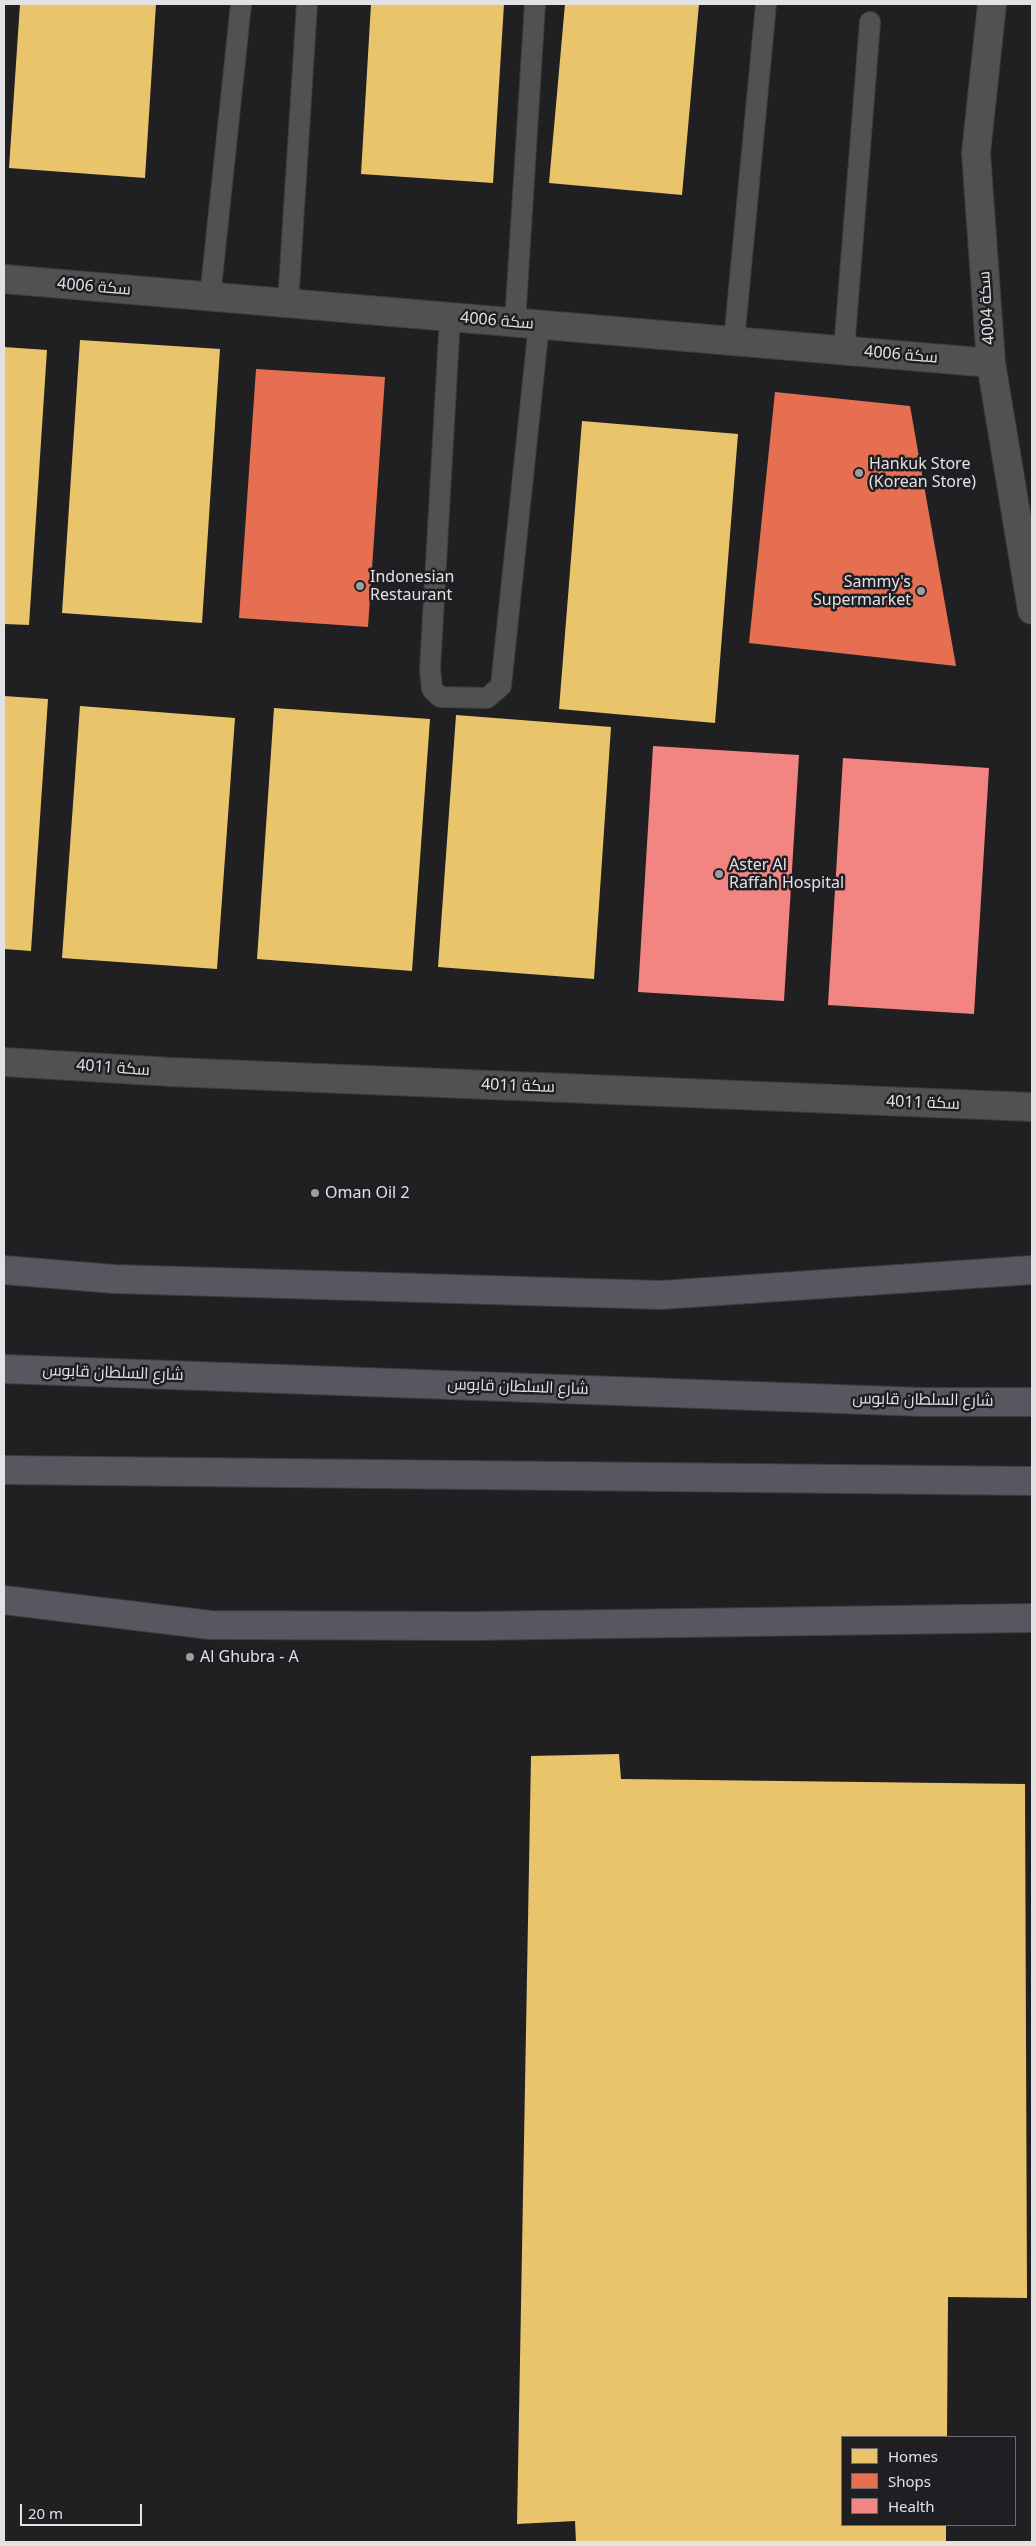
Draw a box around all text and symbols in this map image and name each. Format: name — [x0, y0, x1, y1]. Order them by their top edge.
street label: سكة 4004 — [975, 271, 999, 345]
street label: سكة 4006 — [56, 274, 132, 300]
street label: سكة 4006 — [459, 308, 535, 334]
street label: سكة 4006 — [863, 342, 939, 368]
place label: Hankuk Store (Korean Store) — [869, 454, 976, 492]
marker: Hankuk Store (Korean Store) — [853, 467, 865, 479]
place label: Indonesian Restaurant — [370, 567, 454, 605]
place label: Sammy's Supermarket — [813, 572, 911, 610]
marker: Indonesian Restaurant — [354, 580, 366, 592]
marker: Sammy's Supermarket — [915, 585, 927, 597]
place label: Aster Al Raffah Hospital — [729, 855, 844, 893]
marker: Aster Al Raffah Hospital — [713, 868, 725, 880]
street label: سكة 4011 — [76, 1056, 150, 1080]
street label: سكة 4011 — [481, 1075, 555, 1097]
street label: سكة 4011 — [886, 1092, 960, 1114]
place label: Oman Oil 2 — [325, 1183, 410, 1203]
marker: Oman Oil 2 — [309, 1187, 321, 1199]
street label: شارع السلطان قابوس — [42, 1361, 184, 1385]
street label: شارع السلطان قابوس — [447, 1375, 589, 1399]
street label: شارع السلطان قابوس — [852, 1389, 994, 1411]
place label: Al Ghubra - A — [200, 1647, 299, 1667]
marker: Al Ghubra - A — [184, 1651, 196, 1663]
legend — [841, 2436, 1016, 2526]
text: Homes — [888, 2446, 938, 2466]
text: Shops — [888, 2471, 931, 2491]
scale bar — [22, 2494, 145, 2526]
text: Health — [888, 2496, 935, 2516]
text: 20 m — [28, 2503, 63, 2523]

